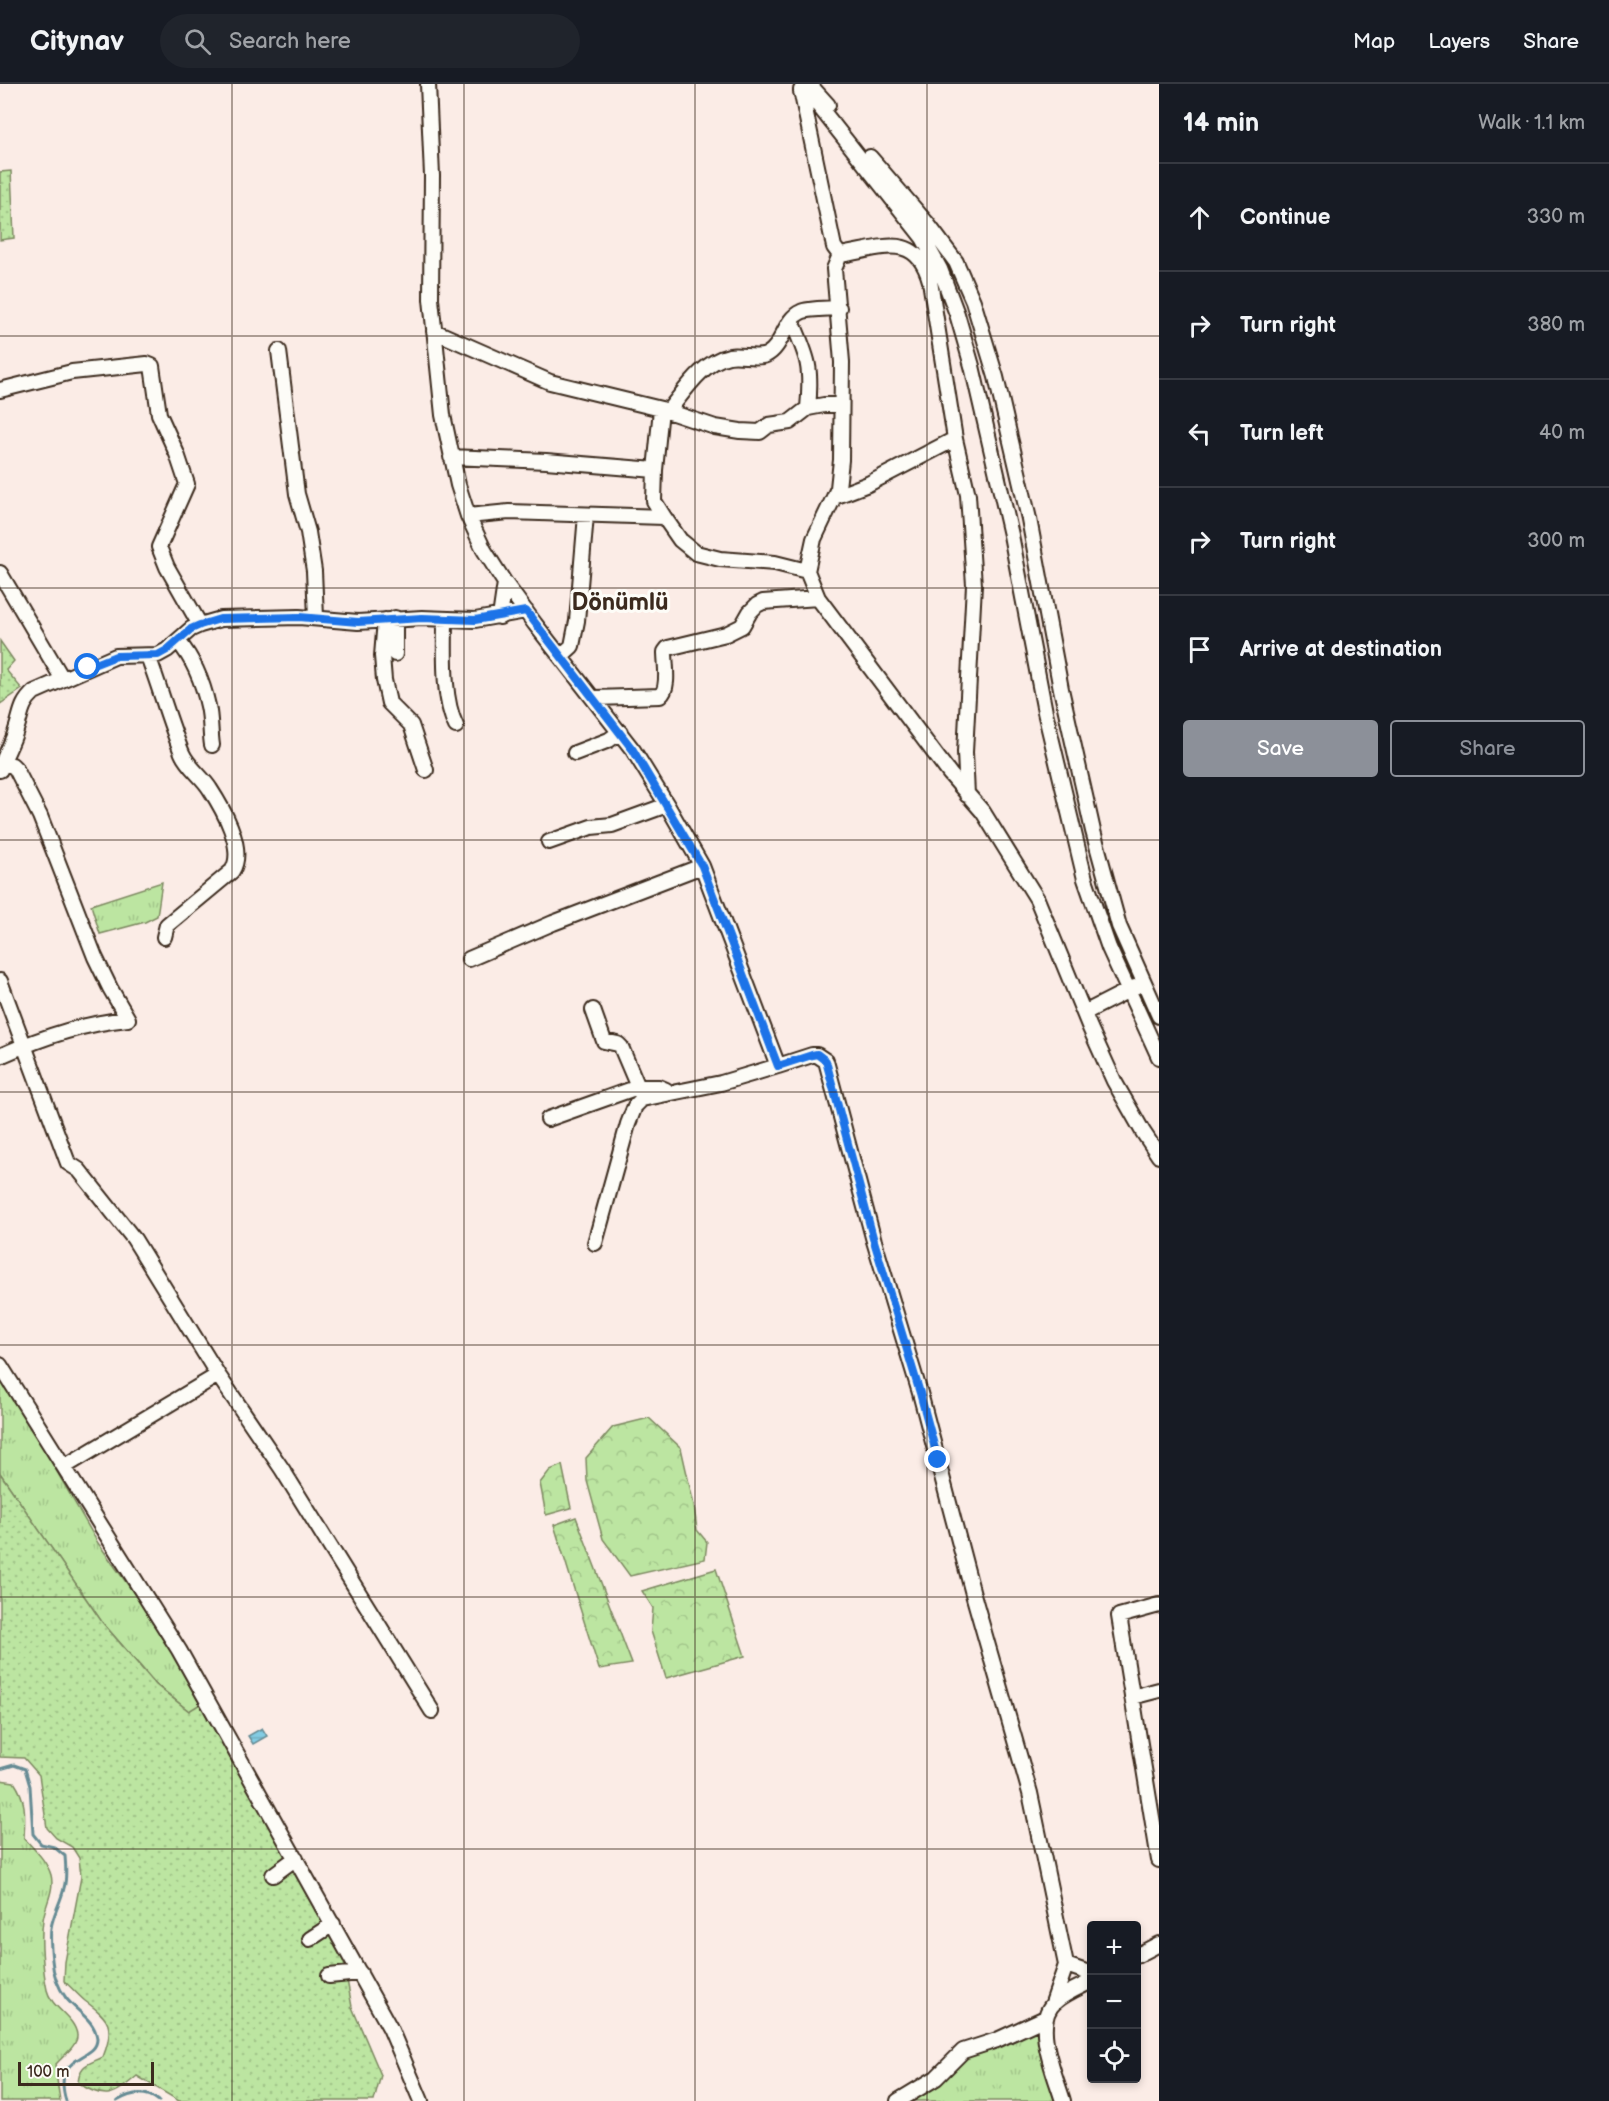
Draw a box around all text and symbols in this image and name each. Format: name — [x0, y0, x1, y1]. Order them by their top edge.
search box — [160, 14, 580, 68]
text: Citynav — [30, 25, 124, 58]
icon: search — [181, 25, 214, 58]
text: Search here — [229, 28, 351, 55]
text: Map — [1353, 29, 1395, 54]
text: Layers — [1428, 29, 1490, 54]
text: Share — [1523, 29, 1579, 54]
text: 14 min — [1183, 108, 1259, 139]
text: Walk · 1.1 km — [1478, 111, 1585, 135]
icon: ahead — [1183, 201, 1216, 234]
text: Continue — [1240, 204, 1330, 231]
text: 330 m — [1527, 205, 1585, 229]
icon: right — [1183, 309, 1216, 342]
text: Turn right — [1240, 312, 1336, 339]
text: 380 m — [1527, 313, 1585, 337]
icon: left — [1183, 417, 1216, 450]
text: Turn left — [1240, 420, 1324, 447]
text: 40 m — [1539, 421, 1585, 445]
icon: right — [1183, 525, 1216, 558]
text: Turn right — [1240, 528, 1336, 555]
text: 300 m — [1527, 529, 1585, 553]
district label: Dönümlü — [571, 588, 669, 617]
icon: arrive — [1183, 633, 1216, 666]
text: Arrive at destination — [1240, 636, 1442, 663]
route start — [74, 653, 100, 679]
button: Save — [1183, 720, 1378, 777]
button: Share — [1390, 720, 1585, 777]
route end — [924, 1446, 950, 1472]
map controls — [1087, 1921, 1141, 2083]
button: + — [1087, 1921, 1141, 1975]
button: − — [1087, 1975, 1141, 2029]
button: locate — [1087, 2029, 1141, 2083]
scale bar — [18, 2059, 154, 2086]
text: 100 m — [27, 2063, 70, 2082]

